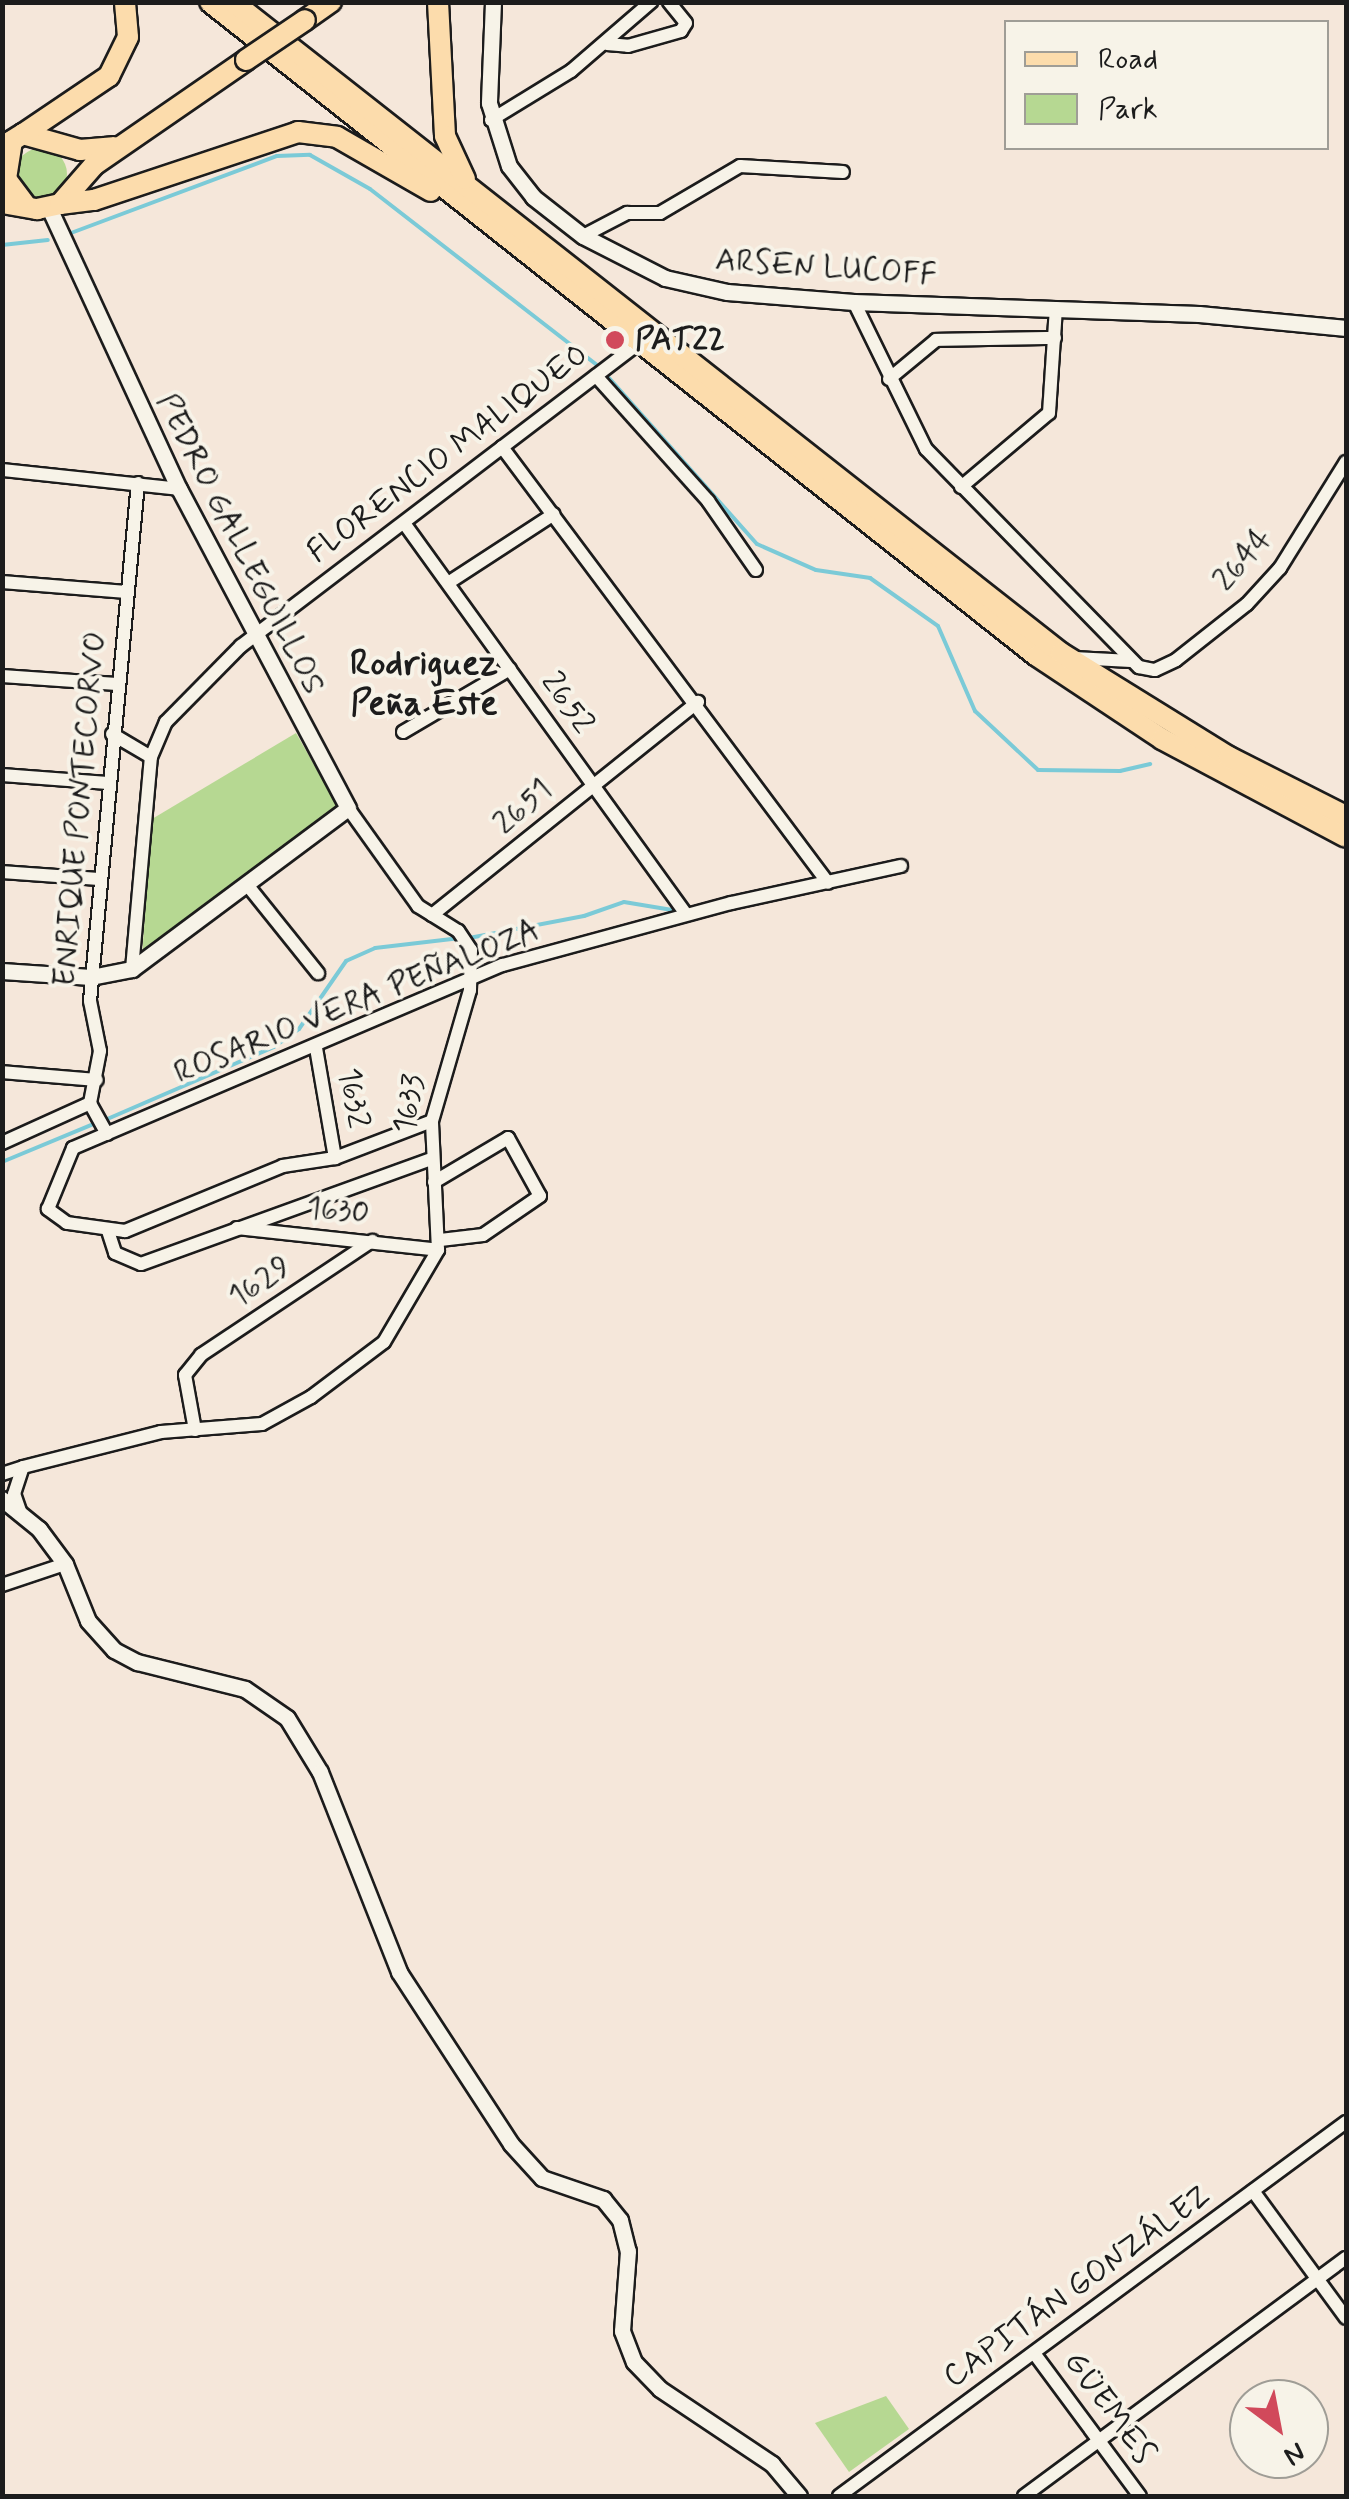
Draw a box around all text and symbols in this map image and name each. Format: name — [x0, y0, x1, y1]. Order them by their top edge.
legend — [1004, 20, 1329, 150]
text: Road — [1098, 40, 1158, 79]
text: Park — [1098, 90, 1158, 129]
street label: ARSEN LUCOFF — [714, 241, 938, 295]
place label: PAT22 — [635, 321, 725, 359]
marker: PAT22 — [604, 329, 626, 351]
street label: FLORENCIO MALIQUEO — [298, 334, 598, 574]
street label: PEDRO GALLEGUILLOS — [145, 383, 335, 705]
street label: 2644 — [1205, 521, 1281, 599]
street label: ENRIQUE PONTECORVO — [45, 628, 115, 990]
district label: Rodriguez Peña Este — [350, 643, 498, 725]
street label: 2652 — [532, 665, 602, 741]
street label: 2651 — [486, 771, 560, 843]
street label: ROSARIO VERA PEÑALOZA — [172, 912, 542, 1092]
street label: 1632 — [329, 1065, 377, 1131]
street label: 1633 — [386, 1071, 434, 1137]
street label: 1630 — [305, 1189, 371, 1233]
street label: 1629 — [222, 1247, 298, 1317]
street label: CAPITÁN GONZÁLEZ — [936, 2177, 1218, 2397]
street label: GÜEMES — [1055, 2344, 1163, 2472]
north arrow — [1229, 2379, 1329, 2479]
text: N — [1276, 2433, 1312, 2474]

